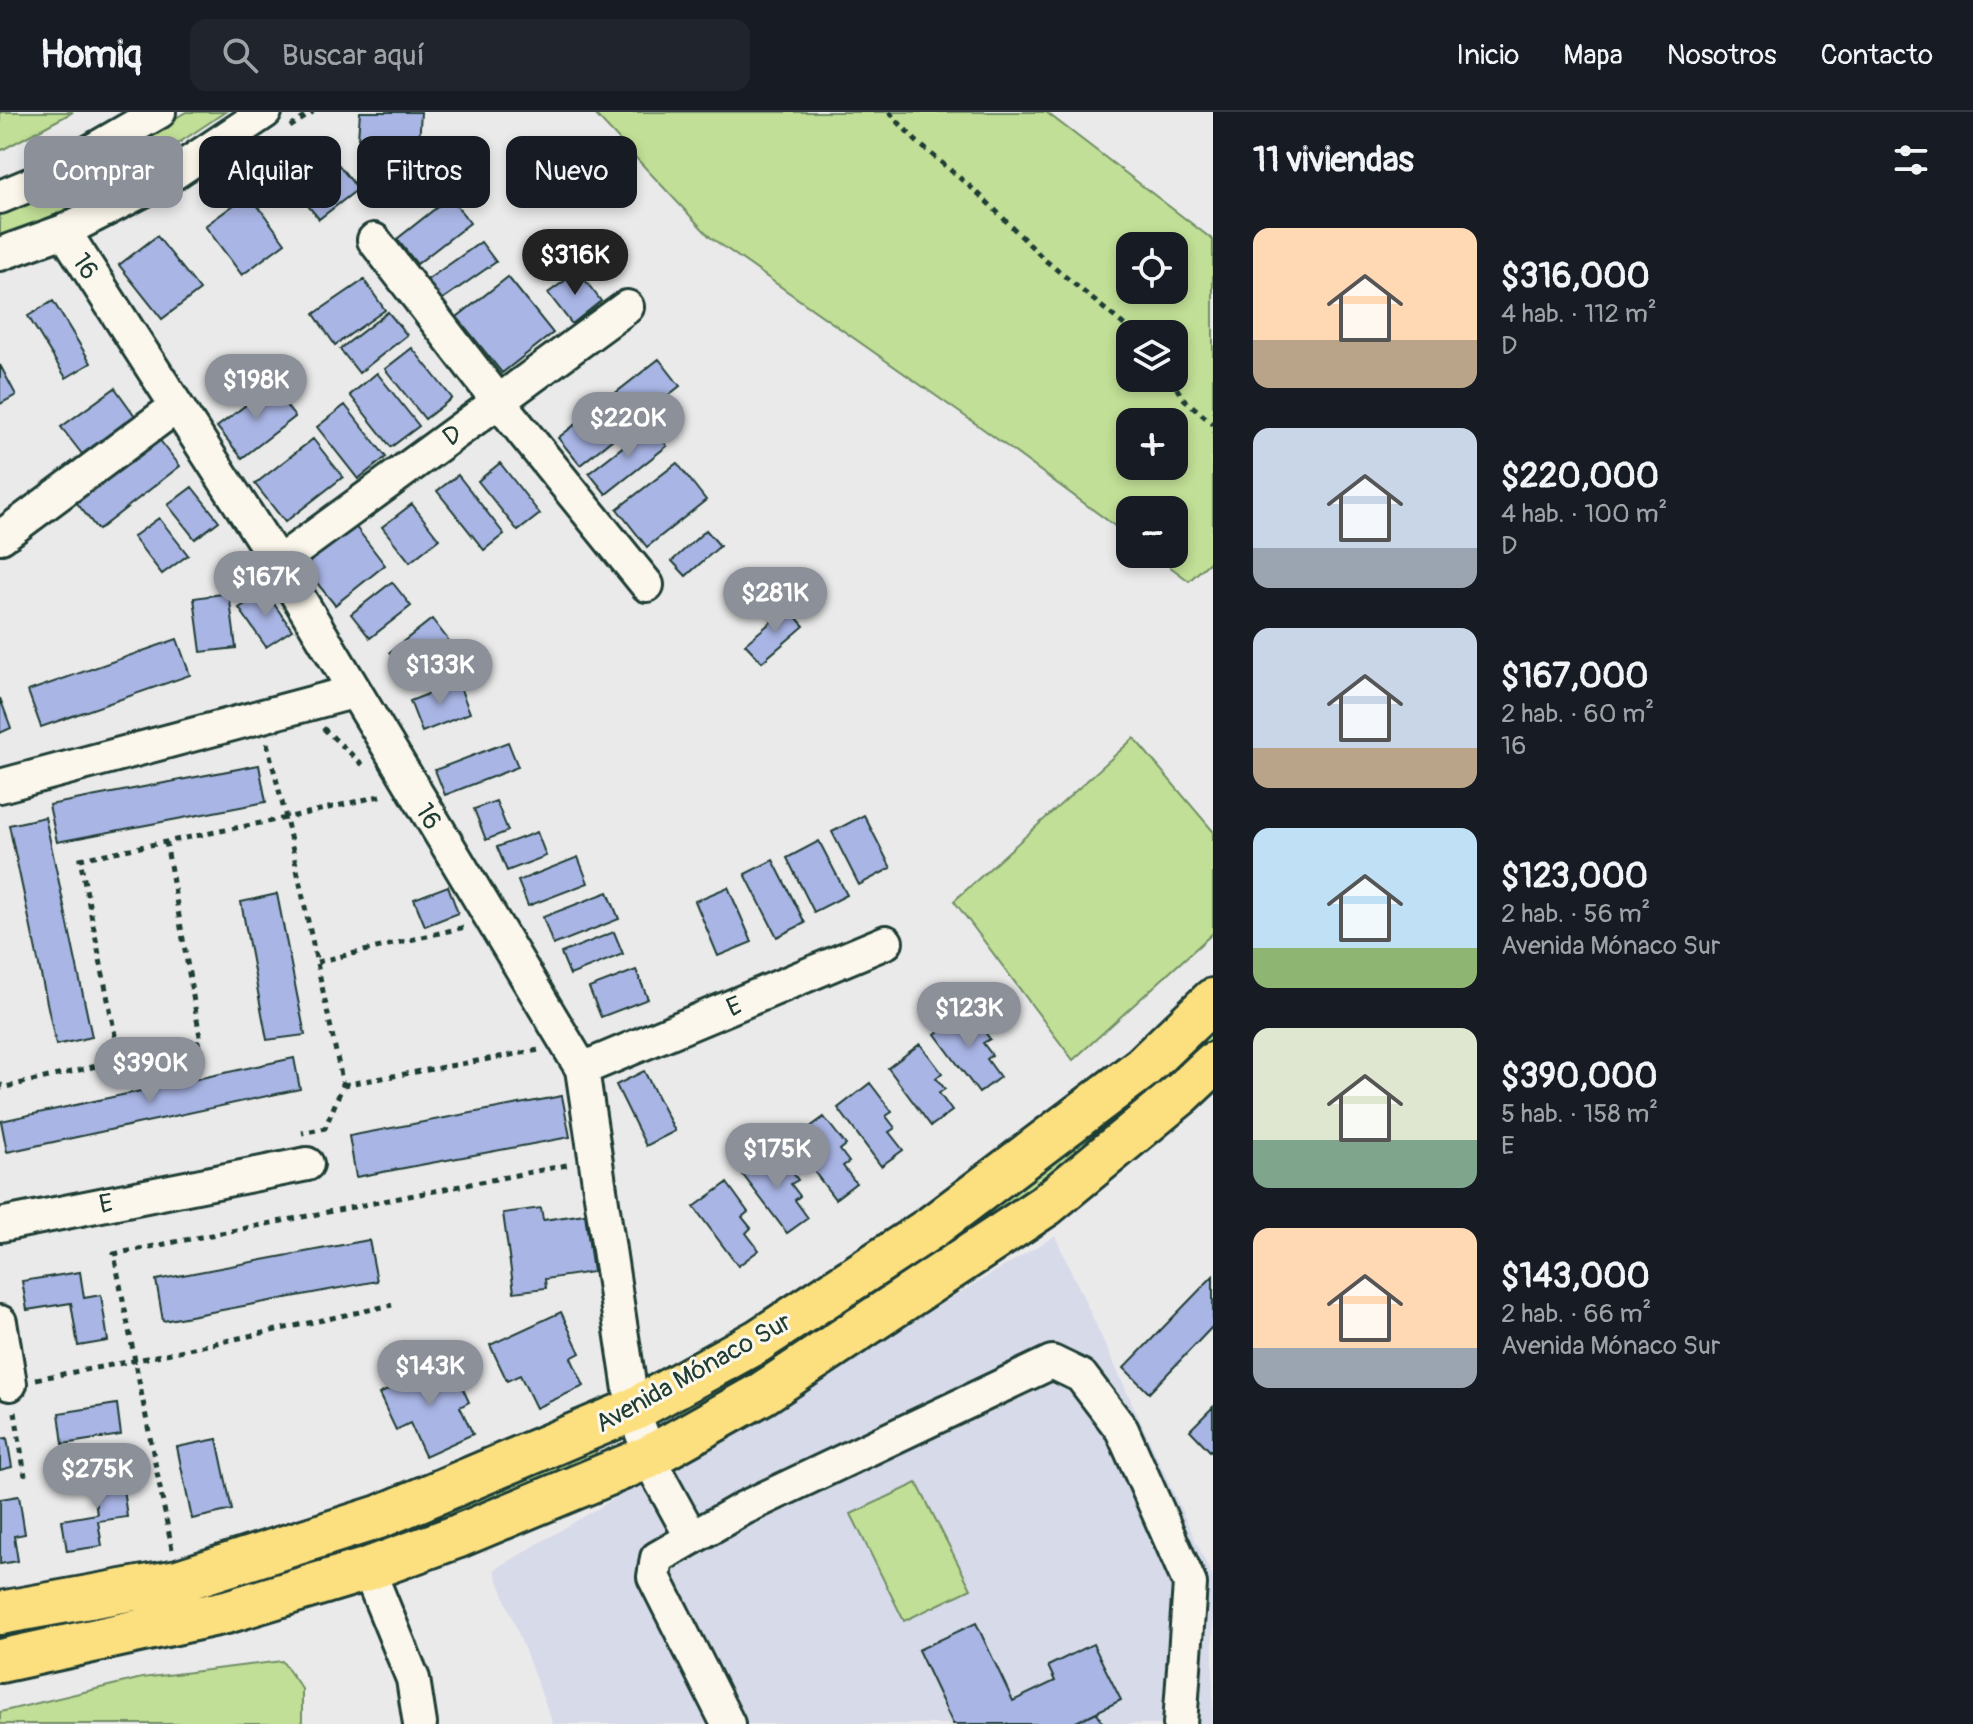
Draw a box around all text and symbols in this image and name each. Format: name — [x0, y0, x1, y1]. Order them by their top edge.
search box — [190, 19, 750, 91]
text: Homiq — [40, 31, 142, 79]
icon: search — [218, 33, 262, 77]
text: Buscar aquí — [282, 37, 425, 74]
text: Inicio — [1456, 38, 1519, 73]
text: Mapa — [1563, 38, 1623, 73]
text: Nosotros — [1667, 38, 1777, 73]
text: Contacto — [1821, 38, 1933, 73]
chip: Comprar — [24, 136, 183, 208]
chip: Alquilar — [199, 136, 341, 208]
chip: Filtros — [357, 136, 490, 208]
chip: Nuevo — [506, 136, 637, 208]
icon: filters — [1889, 138, 1933, 182]
text: 11 viviendas — [1253, 139, 1414, 182]
pin: $316K — [519, 229, 631, 297]
map controls — [1116, 232, 1188, 568]
button: locate — [1116, 232, 1188, 304]
text: $316K — [540, 239, 610, 271]
street label: 16 — [65, 247, 105, 286]
text: $316,000 — [1501, 255, 1650, 298]
icon: home — [1317, 260, 1413, 356]
text: 4 hab. · 112 m² — [1501, 298, 1657, 330]
button: layers — [1116, 320, 1188, 392]
text: D — [1501, 330, 1517, 362]
pin: $198K — [200, 354, 312, 422]
text: $198K — [223, 364, 289, 396]
pin: $220K — [572, 392, 684, 460]
text: $220K — [590, 402, 666, 434]
button: + — [1116, 408, 1188, 480]
street label: D — [437, 418, 469, 454]
text: $220,000 — [1501, 455, 1659, 498]
icon: home — [1317, 460, 1413, 556]
button: − — [1116, 496, 1188, 568]
text: 4 hab. · 100 m² — [1501, 498, 1667, 530]
text: D — [1501, 530, 1517, 562]
pin: $167K — [210, 551, 322, 619]
text: $167K — [232, 561, 300, 593]
pin: $281K — [719, 567, 831, 635]
text: $281K — [741, 577, 809, 609]
pin: $133K — [384, 639, 496, 707]
text: $133K — [406, 649, 474, 681]
text: $167,000 — [1501, 655, 1648, 698]
icon: home — [1317, 660, 1413, 756]
text: 2 hab. · 60 m² — [1501, 698, 1654, 730]
text: 16 — [1501, 730, 1526, 762]
street label: 16 — [408, 797, 448, 836]
text: $123,000 — [1501, 855, 1648, 898]
icon: home — [1317, 860, 1413, 956]
text: 2 hab. · 56 m² — [1501, 898, 1650, 930]
text: Avenida Mónaco Sur — [1501, 930, 1720, 962]
pin: $123K — [913, 982, 1025, 1050]
street label: E — [722, 990, 747, 1024]
text: $123K — [935, 992, 1003, 1024]
pin: $390K — [94, 1037, 206, 1105]
text: $390K — [112, 1047, 188, 1079]
text: $390,000 — [1501, 1055, 1657, 1098]
icon: home — [1317, 1060, 1413, 1156]
text: 5 hab. · 158 m² — [1501, 1098, 1658, 1130]
pin: $175K — [721, 1123, 833, 1191]
text: E — [1501, 1130, 1515, 1162]
text: $175K — [743, 1133, 811, 1165]
street label: E — [96, 1187, 116, 1221]
text: $143,000 — [1501, 1255, 1650, 1298]
icon: home — [1317, 1260, 1413, 1356]
text: 2 hab. · 66 m² — [1501, 1298, 1652, 1330]
street label: Avenida Mónaco Sur — [590, 1305, 798, 1440]
text: Avenida Mónaco Sur — [1501, 1330, 1720, 1362]
pin: $143K — [374, 1340, 486, 1408]
text: $143K — [395, 1350, 465, 1382]
pin: $275K — [41, 1443, 153, 1511]
text: $275K — [61, 1453, 133, 1485]

